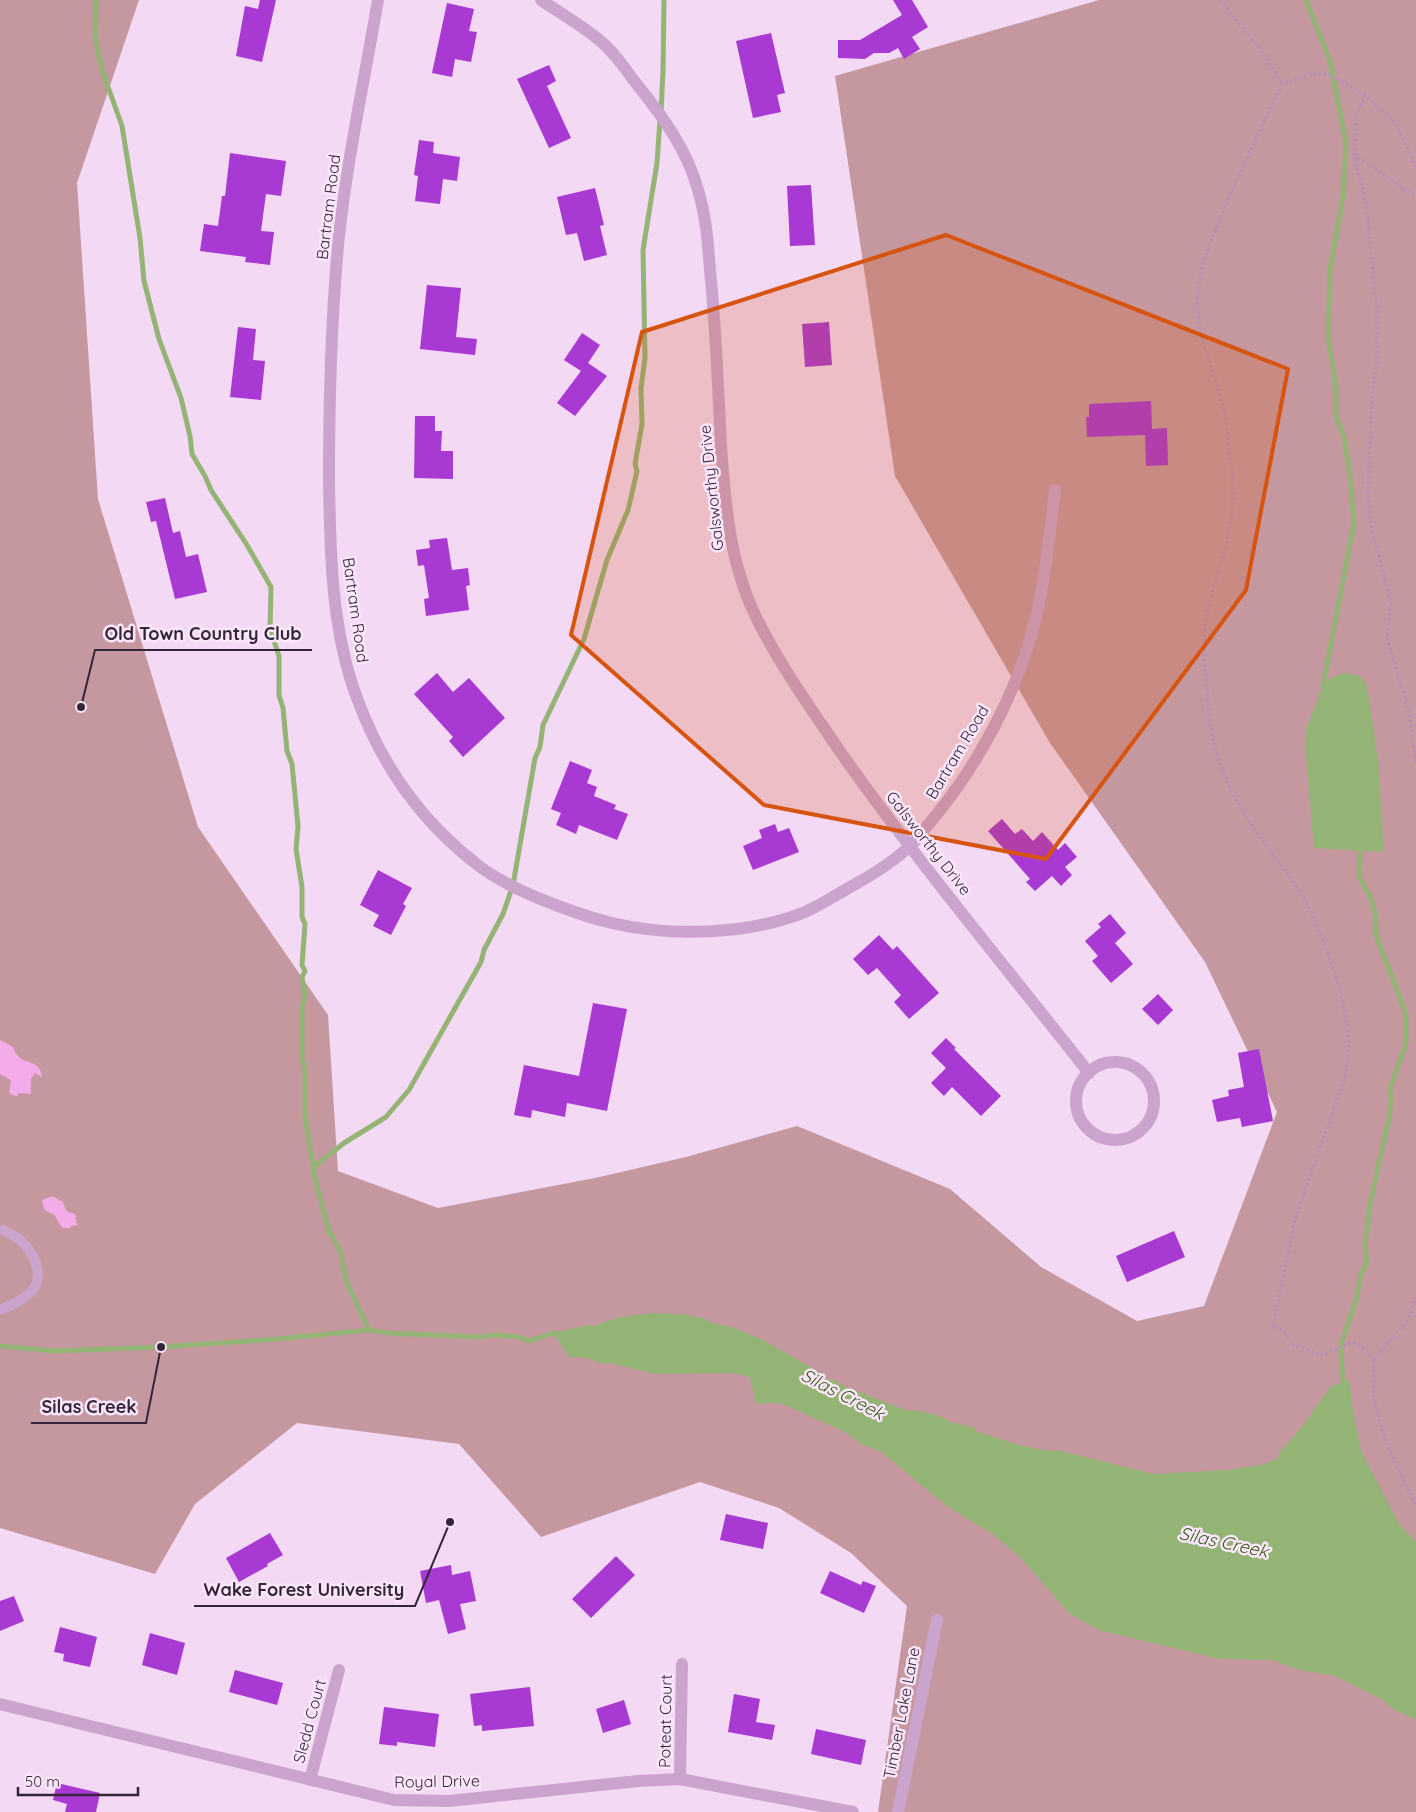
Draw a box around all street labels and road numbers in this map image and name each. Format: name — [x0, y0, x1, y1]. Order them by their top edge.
street label: Bartram Road — [312, 153, 344, 261]
street label: Galsworthy Drive — [694, 424, 728, 552]
street label: Bartram Road — [339, 556, 373, 664]
street label: Bartram Road — [921, 701, 993, 803]
street label: Galsworthy Drive — [882, 787, 976, 899]
street label: Timber Lake Lane — [878, 1646, 924, 1780]
street label: Poteat Court — [654, 1674, 676, 1768]
street label: Sledd Court — [288, 1677, 330, 1765]
street label: Royal Drive — [394, 1770, 480, 1792]

